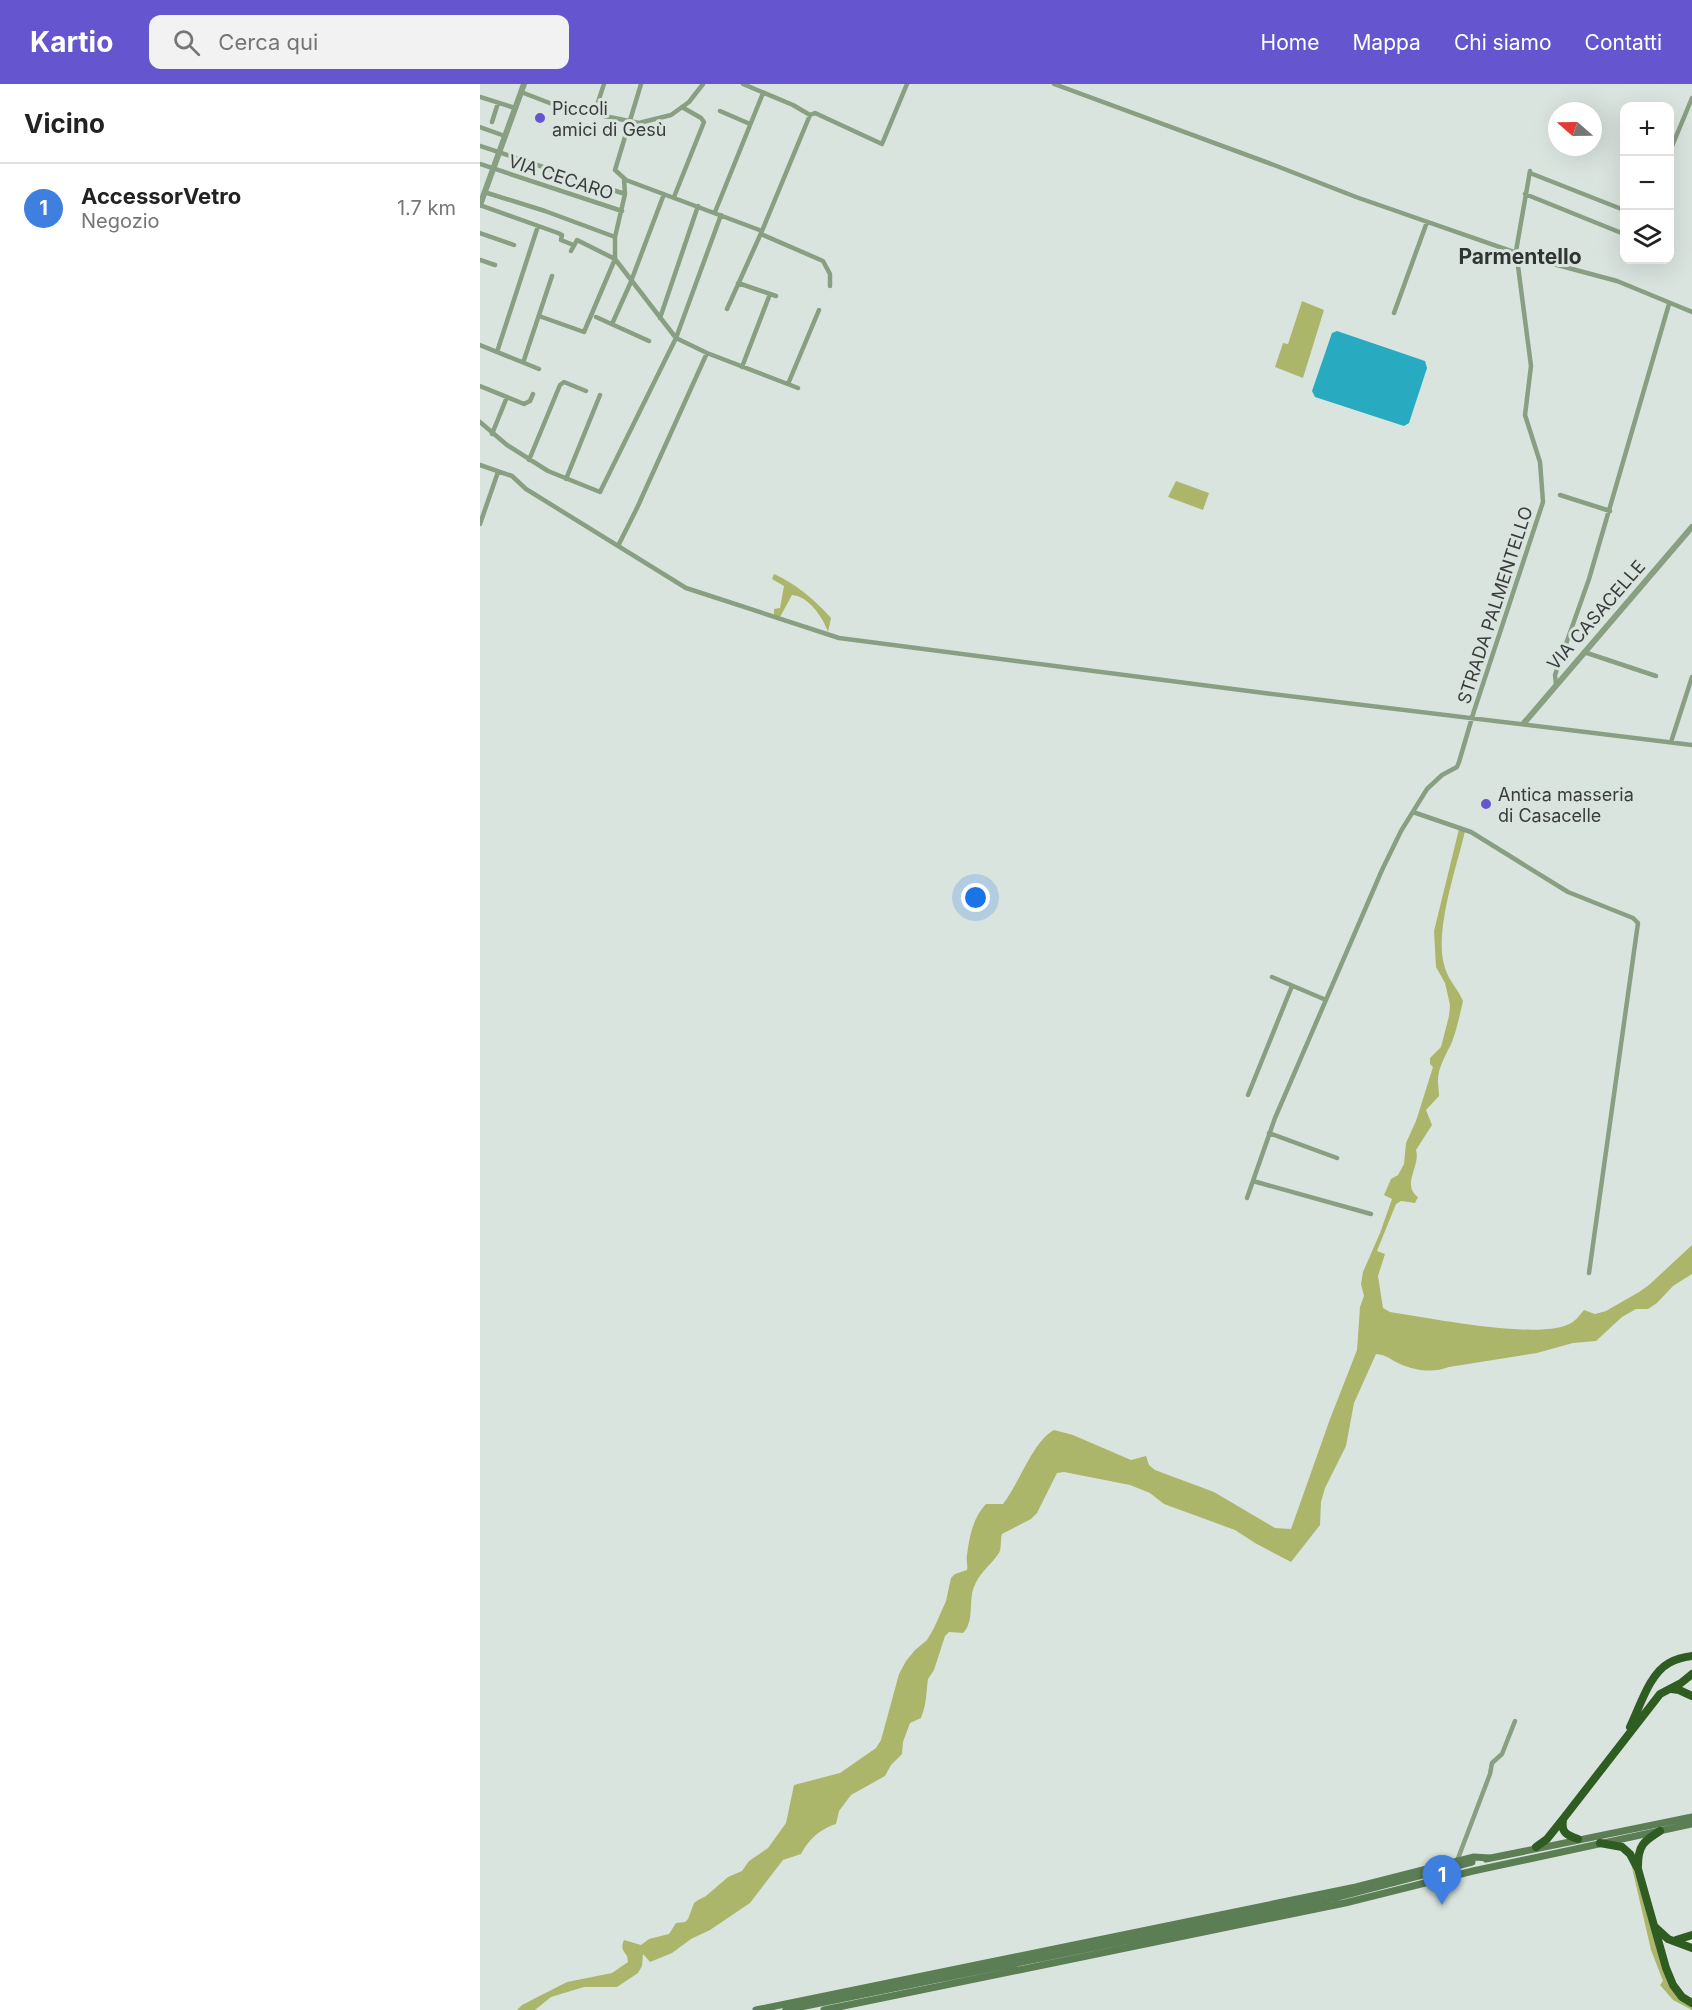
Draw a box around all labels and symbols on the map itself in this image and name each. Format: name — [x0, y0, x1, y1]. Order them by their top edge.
place label: Piccoli amici di Gesù — [552, 98, 666, 140]
north arrow — [1548, 102, 1602, 156]
marker: Piccoli amici di Gesù — [533, 111, 547, 125]
street label: VIA CECARO — [506, 150, 616, 204]
district label: Parmentello — [1458, 244, 1582, 269]
street label: STRADA PALMENTELLO — [1453, 504, 1537, 706]
street label: VIA CASACELLE — [1543, 556, 1649, 674]
place label: Antica masseria di Casacelle — [1498, 784, 1634, 826]
marker: Antica masseria di Casacelle — [1479, 797, 1493, 811]
your location — [961, 883, 990, 912]
pin: 1 — [1422, 1856, 1462, 1905]

